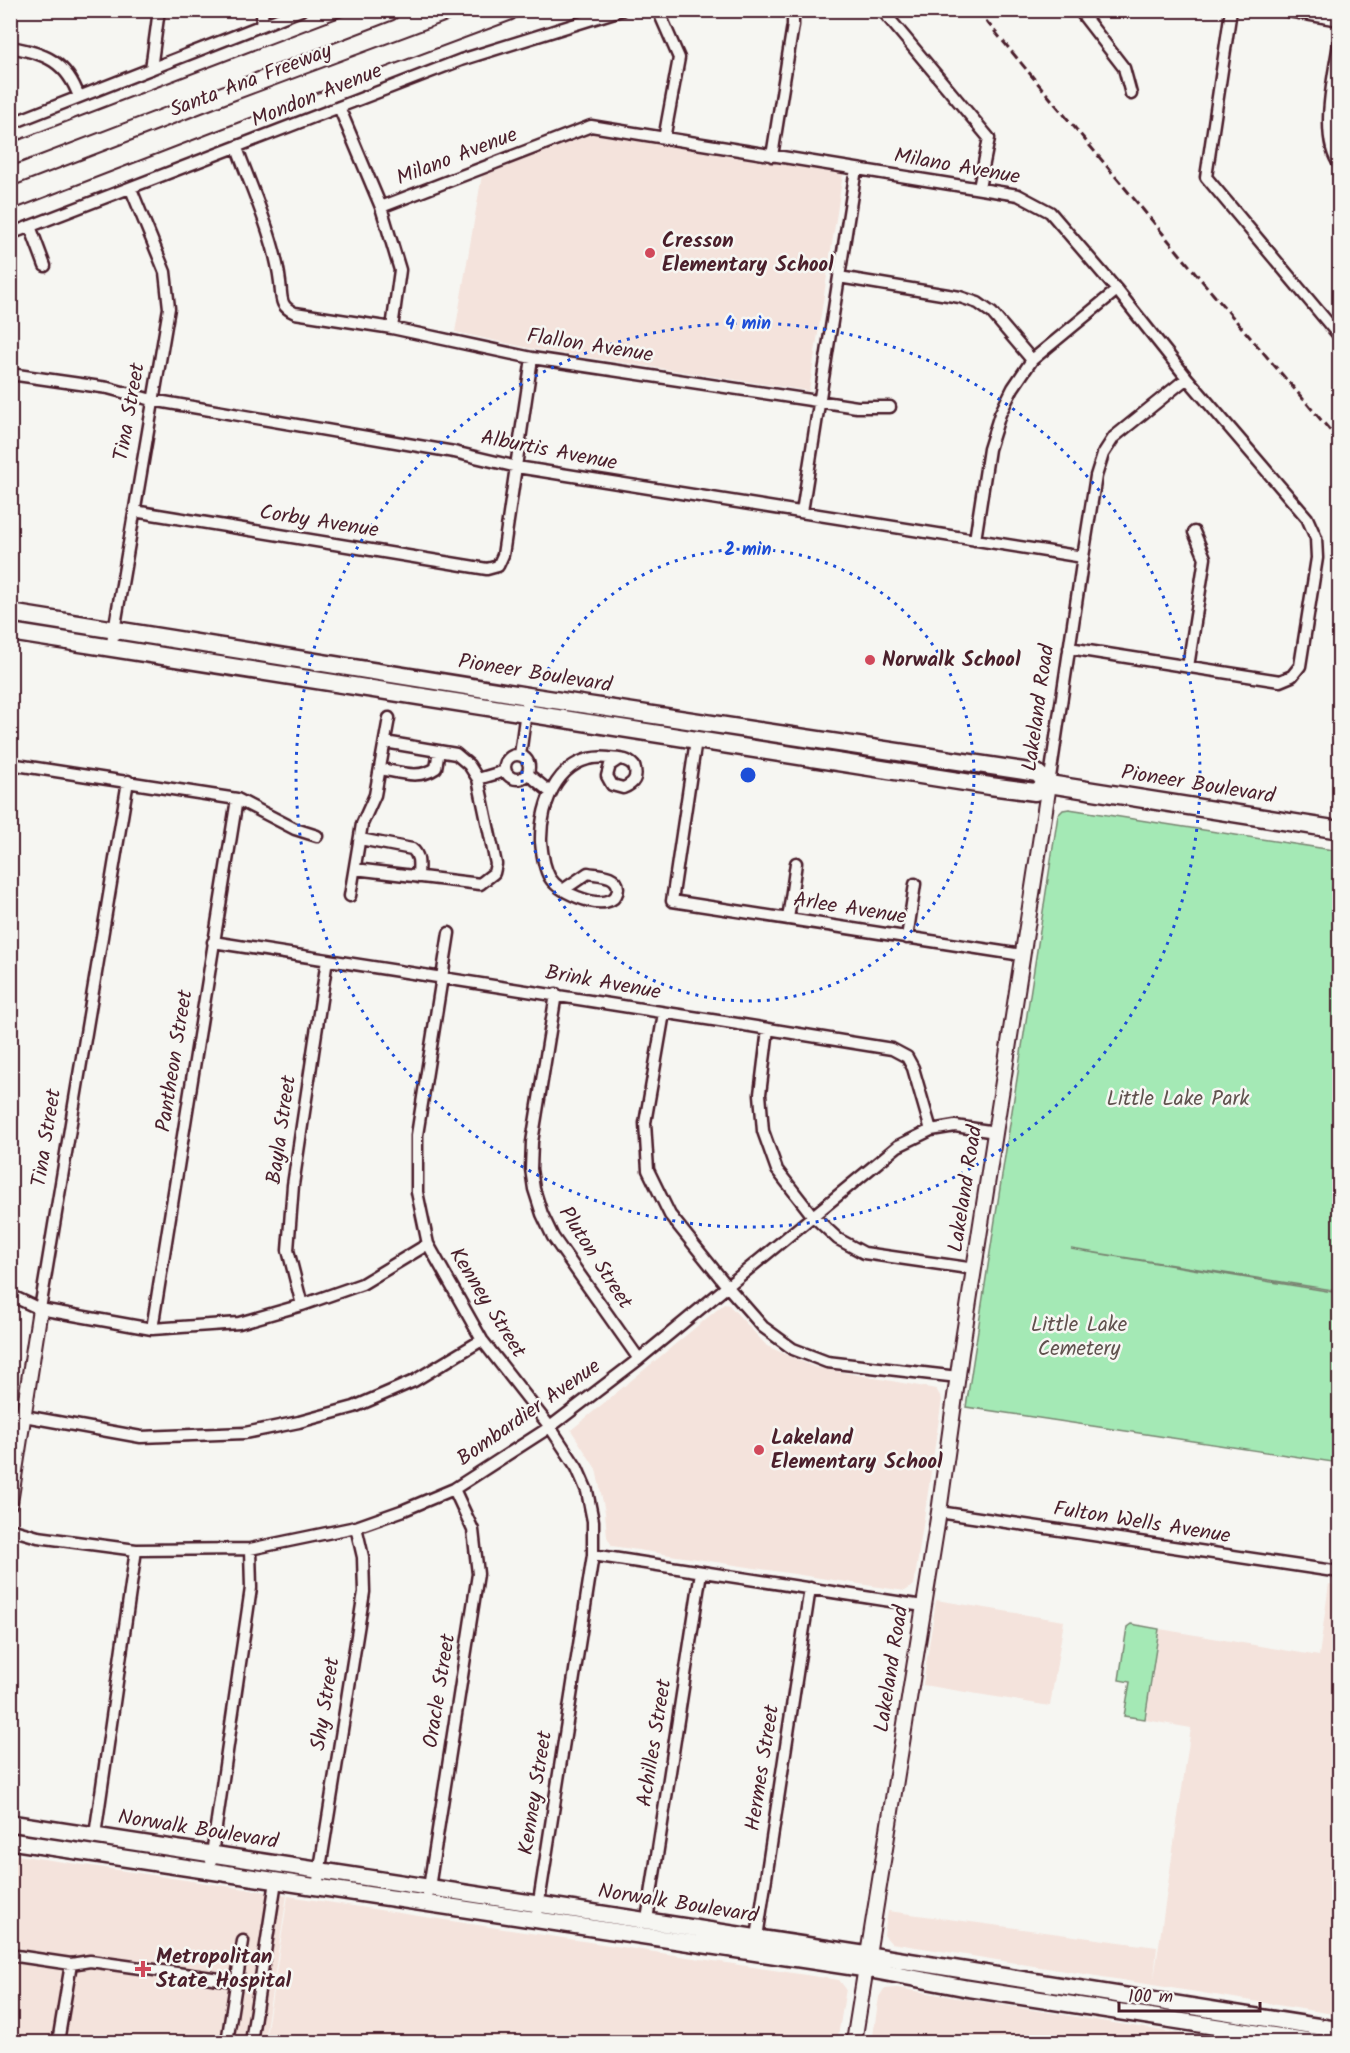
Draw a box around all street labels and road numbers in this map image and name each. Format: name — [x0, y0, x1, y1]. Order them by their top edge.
street label: Santa Ana Freeway — [165, 35, 337, 127]
street label: Mondon Avenue — [247, 55, 388, 137]
street label: Milano Avenue — [392, 119, 523, 195]
street label: Milano Avenue — [891, 140, 1023, 194]
street label: Flallon Avenue — [525, 320, 656, 372]
street label: Tina Street — [105, 360, 155, 464]
street label: Alburtis Avenue — [478, 422, 621, 480]
street label: Corby Avenue — [257, 496, 381, 548]
street label: Lakeland Road — [1014, 642, 1064, 774]
street label: Pioneer Boulevard — [456, 646, 615, 703]
street label: Pioneer Boulevard — [1119, 757, 1278, 814]
street label: Arlee Avenue — [791, 884, 909, 934]
street label: Brink Avenue — [543, 957, 664, 1009]
street label: Pantheon Street — [147, 987, 203, 1135]
street label: Bayla Street — [258, 1073, 306, 1187]
street label: Tina Street — [23, 1086, 71, 1189]
street label: Lakeland Road — [940, 1123, 992, 1255]
street label: Pluton Street — [549, 1200, 641, 1317]
street label: Kenney Street — [440, 1241, 535, 1366]
street label: Bombardier Avenue — [450, 1351, 608, 1475]
street label: Fulton Wells Avenue — [1051, 1493, 1233, 1553]
street label: Lakeland Road — [866, 1603, 918, 1735]
street label: Oracle Street — [415, 1631, 465, 1751]
street label: Shy Street — [302, 1654, 350, 1753]
street label: Achilles Street — [629, 1676, 682, 1809]
street label: Hermes Street — [737, 1702, 789, 1833]
street label: Kenney Street — [510, 1728, 562, 1857]
street label: Norwalk Boulevard — [116, 1801, 281, 1859]
street label: Norwalk Boulevard — [596, 1875, 761, 1933]

